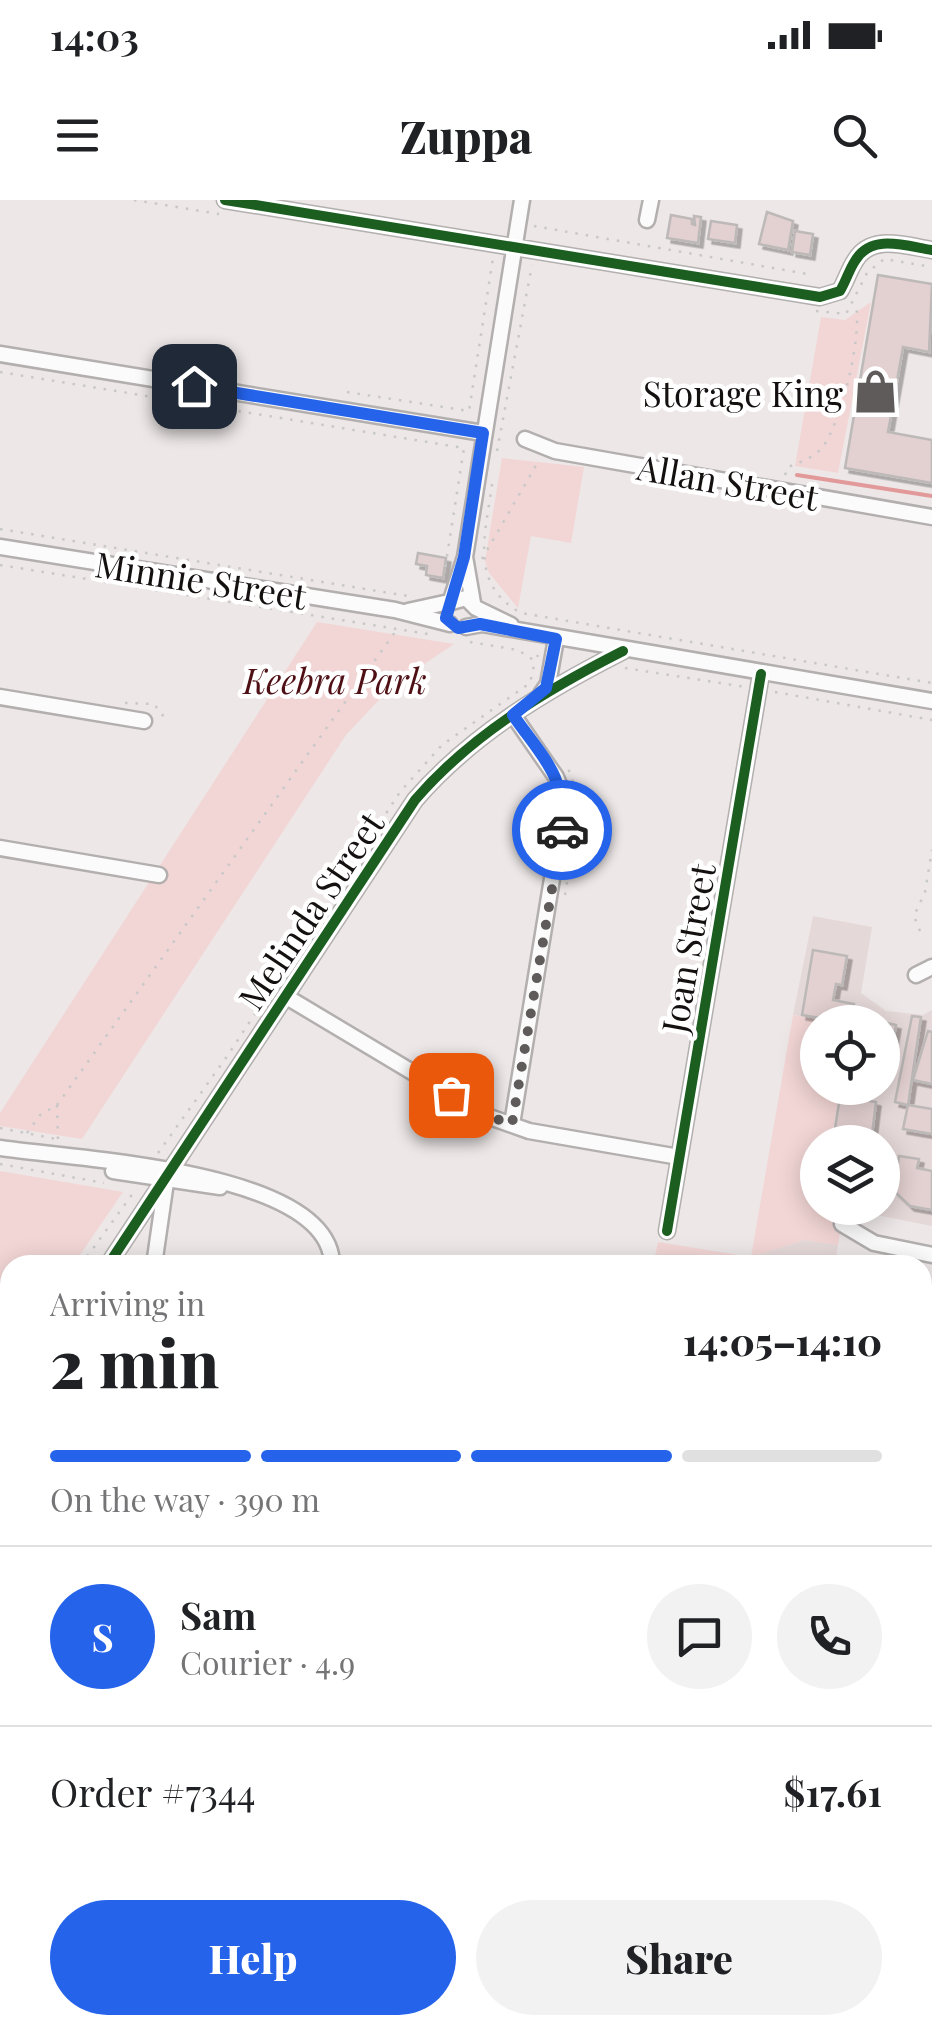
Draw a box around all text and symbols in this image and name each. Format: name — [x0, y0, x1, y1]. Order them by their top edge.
text: 14:03 — [50, 10, 139, 61]
text: Zuppa — [400, 105, 532, 165]
icon: menu — [50, 108, 105, 163]
icon: search — [827, 108, 882, 163]
pin — [152, 344, 237, 429]
icon: home — [167, 359, 222, 414]
shop icon: Storage King — [852, 368, 900, 416]
place label: Storage King — [643, 369, 844, 416]
street label: Allan Street — [633, 442, 823, 520]
street label: Minnie Street — [92, 539, 311, 619]
park label: Keebra Park — [241, 656, 427, 703]
courier — [512, 780, 612, 880]
street label: Melinda Street — [227, 802, 394, 1018]
icon: car — [535, 803, 590, 858]
street label: Joan Street — [649, 859, 725, 1037]
map controls — [800, 1005, 900, 1225]
button: locate — [800, 1005, 900, 1105]
pin — [409, 1053, 494, 1138]
icon: bag — [424, 1068, 479, 1123]
button: layers — [800, 1125, 900, 1225]
text: Arriving in — [50, 1281, 205, 1324]
text: 14:05–14:10 — [683, 1315, 882, 1366]
text: 2 min — [50, 1318, 219, 1404]
text: On the way · 390 m — [50, 1477, 320, 1520]
button: chat — [647, 1584, 752, 1689]
button: phone — [777, 1584, 882, 1689]
text: Sam — [180, 1589, 256, 1640]
text: S — [91, 1611, 114, 1662]
text: Courier · 4.9 — [180, 1640, 355, 1683]
text: Order #7344 — [50, 1766, 256, 1817]
text: $17.61 — [784, 1766, 882, 1817]
button: Help — [50, 1900, 456, 2015]
button: Share — [476, 1900, 882, 2015]

